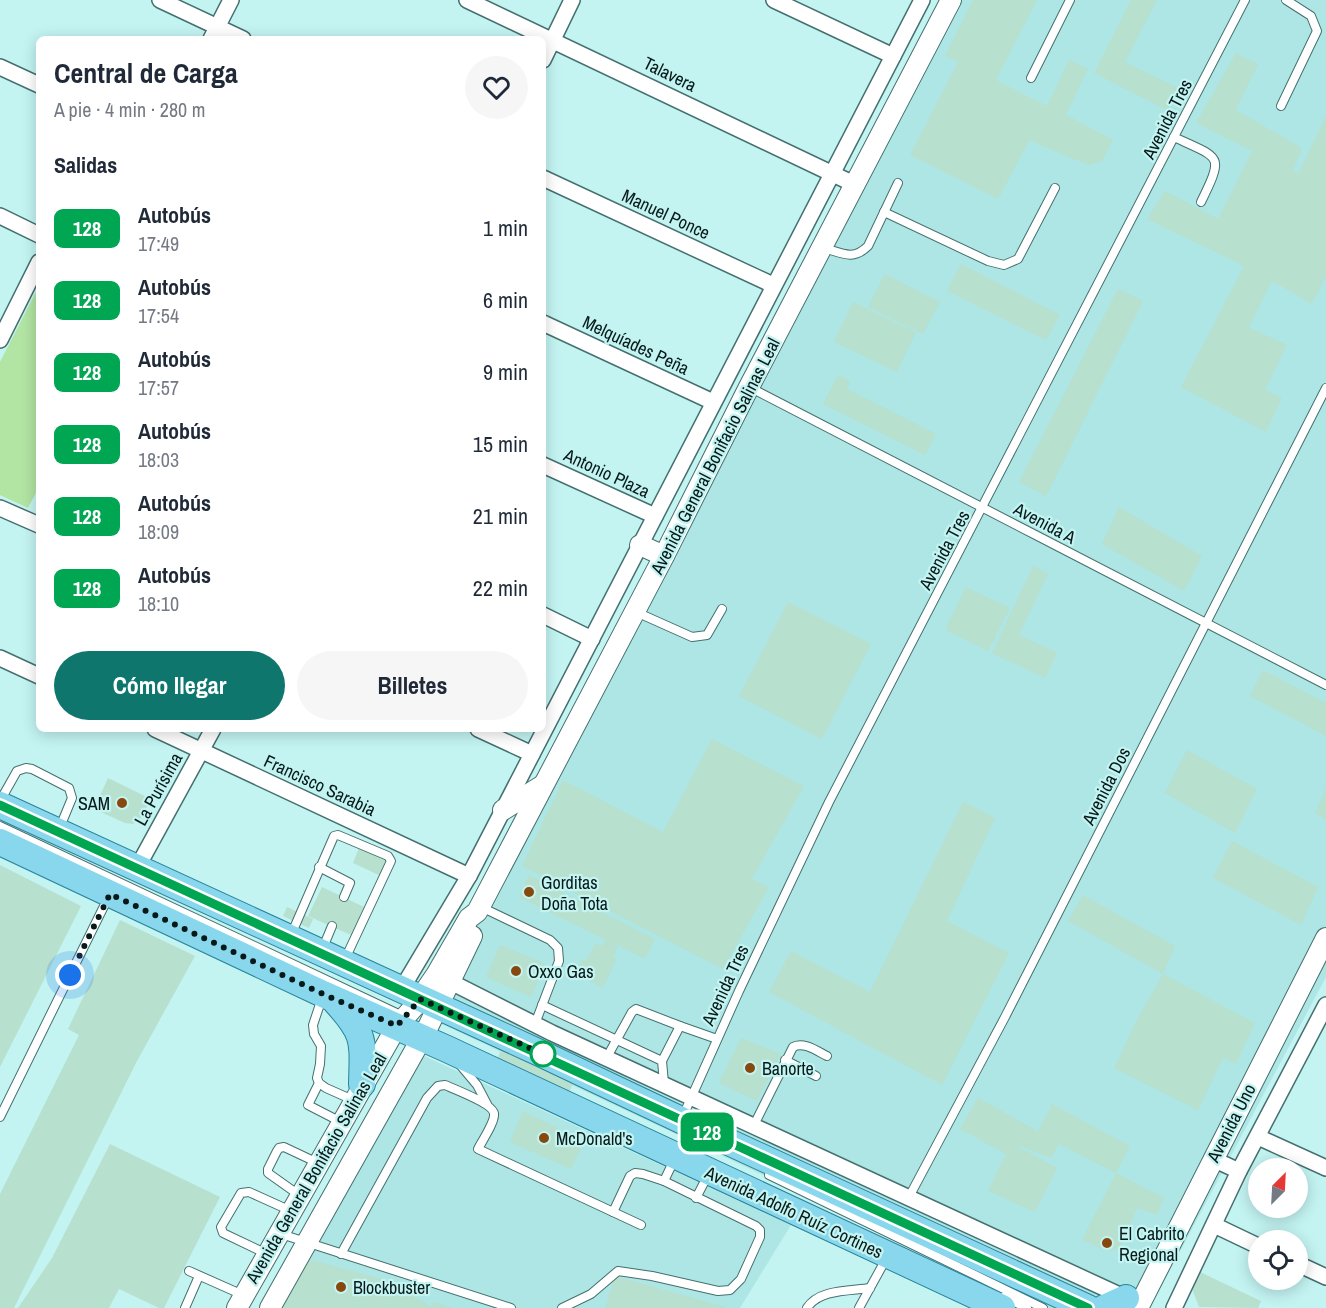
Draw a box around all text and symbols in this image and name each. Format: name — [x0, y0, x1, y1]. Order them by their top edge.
street label: Talavera — [639, 50, 701, 98]
text: Central de Carga — [54, 54, 238, 92]
button: heart — [465, 56, 528, 119]
street label: Avenida Tres — [1136, 75, 1198, 164]
text: A pie · 4 min · 280 m — [54, 96, 205, 123]
text: Salidas — [54, 150, 117, 180]
street label: Manuel Ponce — [618, 183, 714, 245]
text: Autobús — [138, 200, 211, 230]
text: 1 min — [483, 213, 528, 243]
text: 128 — [73, 214, 101, 243]
text: 17:49 — [138, 230, 179, 257]
text: Autobús — [138, 272, 211, 302]
text: 6 min — [483, 285, 528, 315]
text: 128 — [73, 286, 101, 315]
text: 17:54 — [138, 302, 179, 329]
street label: Melquíades Peña — [579, 309, 693, 381]
street label: Avenida General Bonifacio Salinas Leal — [644, 333, 786, 579]
text: Autobús — [138, 344, 211, 374]
text: 9 min — [483, 357, 528, 387]
text: 128 — [73, 358, 101, 387]
text: 17:57 — [138, 374, 179, 401]
text: Autobús — [138, 416, 211, 446]
text: 15 min — [473, 429, 528, 459]
text: 128 — [73, 430, 101, 459]
street label: Antonio Plaza — [559, 442, 654, 504]
text: 18:03 — [138, 446, 179, 473]
text: Autobús — [138, 488, 211, 518]
street label: Avenida A — [1009, 496, 1081, 550]
text: 21 min — [473, 501, 528, 531]
text: 128 — [73, 502, 101, 531]
street label: Avenida Tres — [912, 506, 975, 595]
text: 18:09 — [138, 518, 179, 545]
text: Autobús — [138, 560, 211, 590]
text: 22 min — [473, 573, 528, 603]
text: 128 — [73, 574, 101, 603]
text: 18:10 — [138, 590, 179, 617]
button: Cómo llegar — [54, 651, 285, 720]
button: Billetes — [297, 651, 528, 720]
street label: Avenida Dos — [1075, 743, 1136, 830]
street label: La Purísima — [128, 748, 188, 830]
street label: Francisco Sarabia — [260, 748, 380, 822]
place label: SAM — [78, 791, 110, 816]
marker: SAM — [115, 796, 129, 810]
place label: Gorditas Doña Tota — [541, 870, 608, 916]
marker: Gorditas Doña Tota — [522, 885, 536, 899]
street label: Avenida Tres — [695, 940, 755, 1031]
place label: Oxxo Gas — [528, 959, 594, 984]
your location — [55, 960, 85, 990]
marker: Oxxo Gas — [509, 964, 523, 978]
unlabelled marker — [530, 1041, 556, 1067]
street label: Avenida General Bonifacio Salinas Leal — [239, 1048, 392, 1289]
place label: Banorte — [762, 1056, 814, 1081]
marker: Banorte — [743, 1061, 757, 1075]
street label: Avenida Uno — [1200, 1079, 1261, 1167]
line badge: 128 — [672, 1112, 742, 1152]
text: 128 — [693, 1118, 721, 1147]
place label: McDonald's — [556, 1126, 633, 1151]
marker: McDonald's — [537, 1131, 551, 1145]
north arrow — [1248, 1158, 1308, 1218]
map controls — [1248, 1158, 1308, 1290]
street label: Avenida Adolfo Ruíz Cortines — [700, 1159, 887, 1264]
place label: El Cabrito Regional — [1119, 1221, 1185, 1267]
button: locate — [1248, 1230, 1308, 1290]
marker: El Cabrito Regional — [1100, 1236, 1114, 1250]
place label: Blockbuster — [353, 1275, 430, 1300]
marker: Blockbuster — [334, 1280, 348, 1294]

